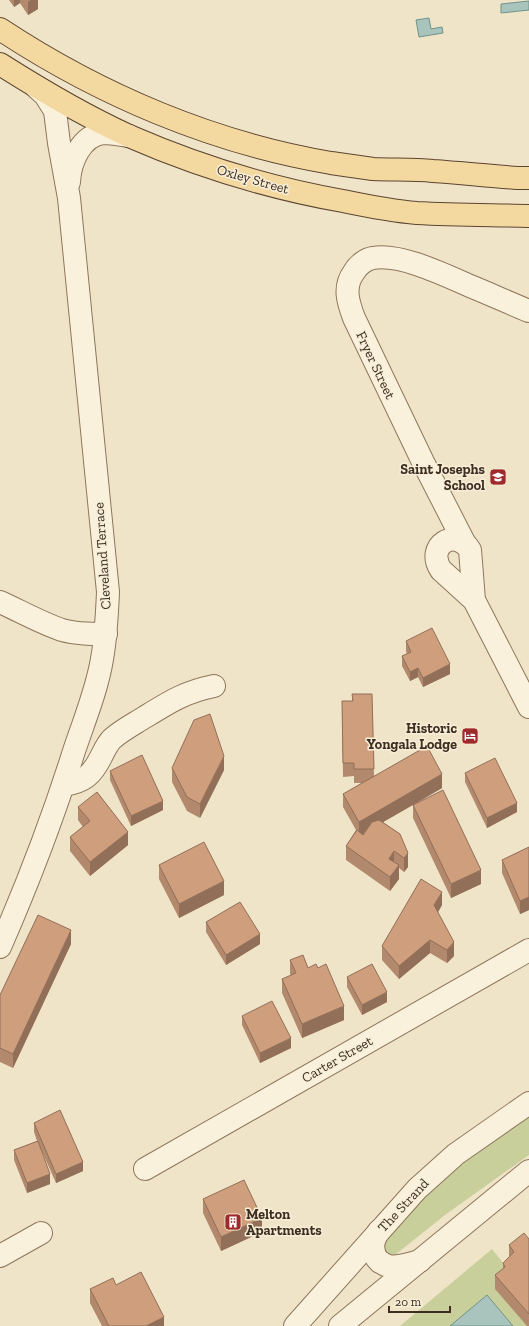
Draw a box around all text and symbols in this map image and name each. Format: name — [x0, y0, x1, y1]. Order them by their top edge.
street label: Oxley Street — [215, 161, 292, 198]
street label: Fryer Street — [352, 329, 399, 403]
place label: Saint Josephs School — [400, 461, 486, 494]
school or university icon: Saint Josephs School — [488, 467, 508, 487]
street label: Cleveland Terrace — [90, 501, 115, 610]
place label: Historic Yongala Lodge — [367, 720, 457, 753]
hotel icon: Historic Yongala Lodge — [460, 726, 480, 746]
street label: Carter Street — [299, 1032, 376, 1087]
street label: The Strand — [374, 1175, 433, 1236]
place label: Melton Apartments — [246, 1206, 322, 1239]
building icon: Melton Apartments — [223, 1212, 243, 1232]
scale bar — [389, 1288, 450, 1314]
text: 20 m — [395, 1295, 422, 1309]

